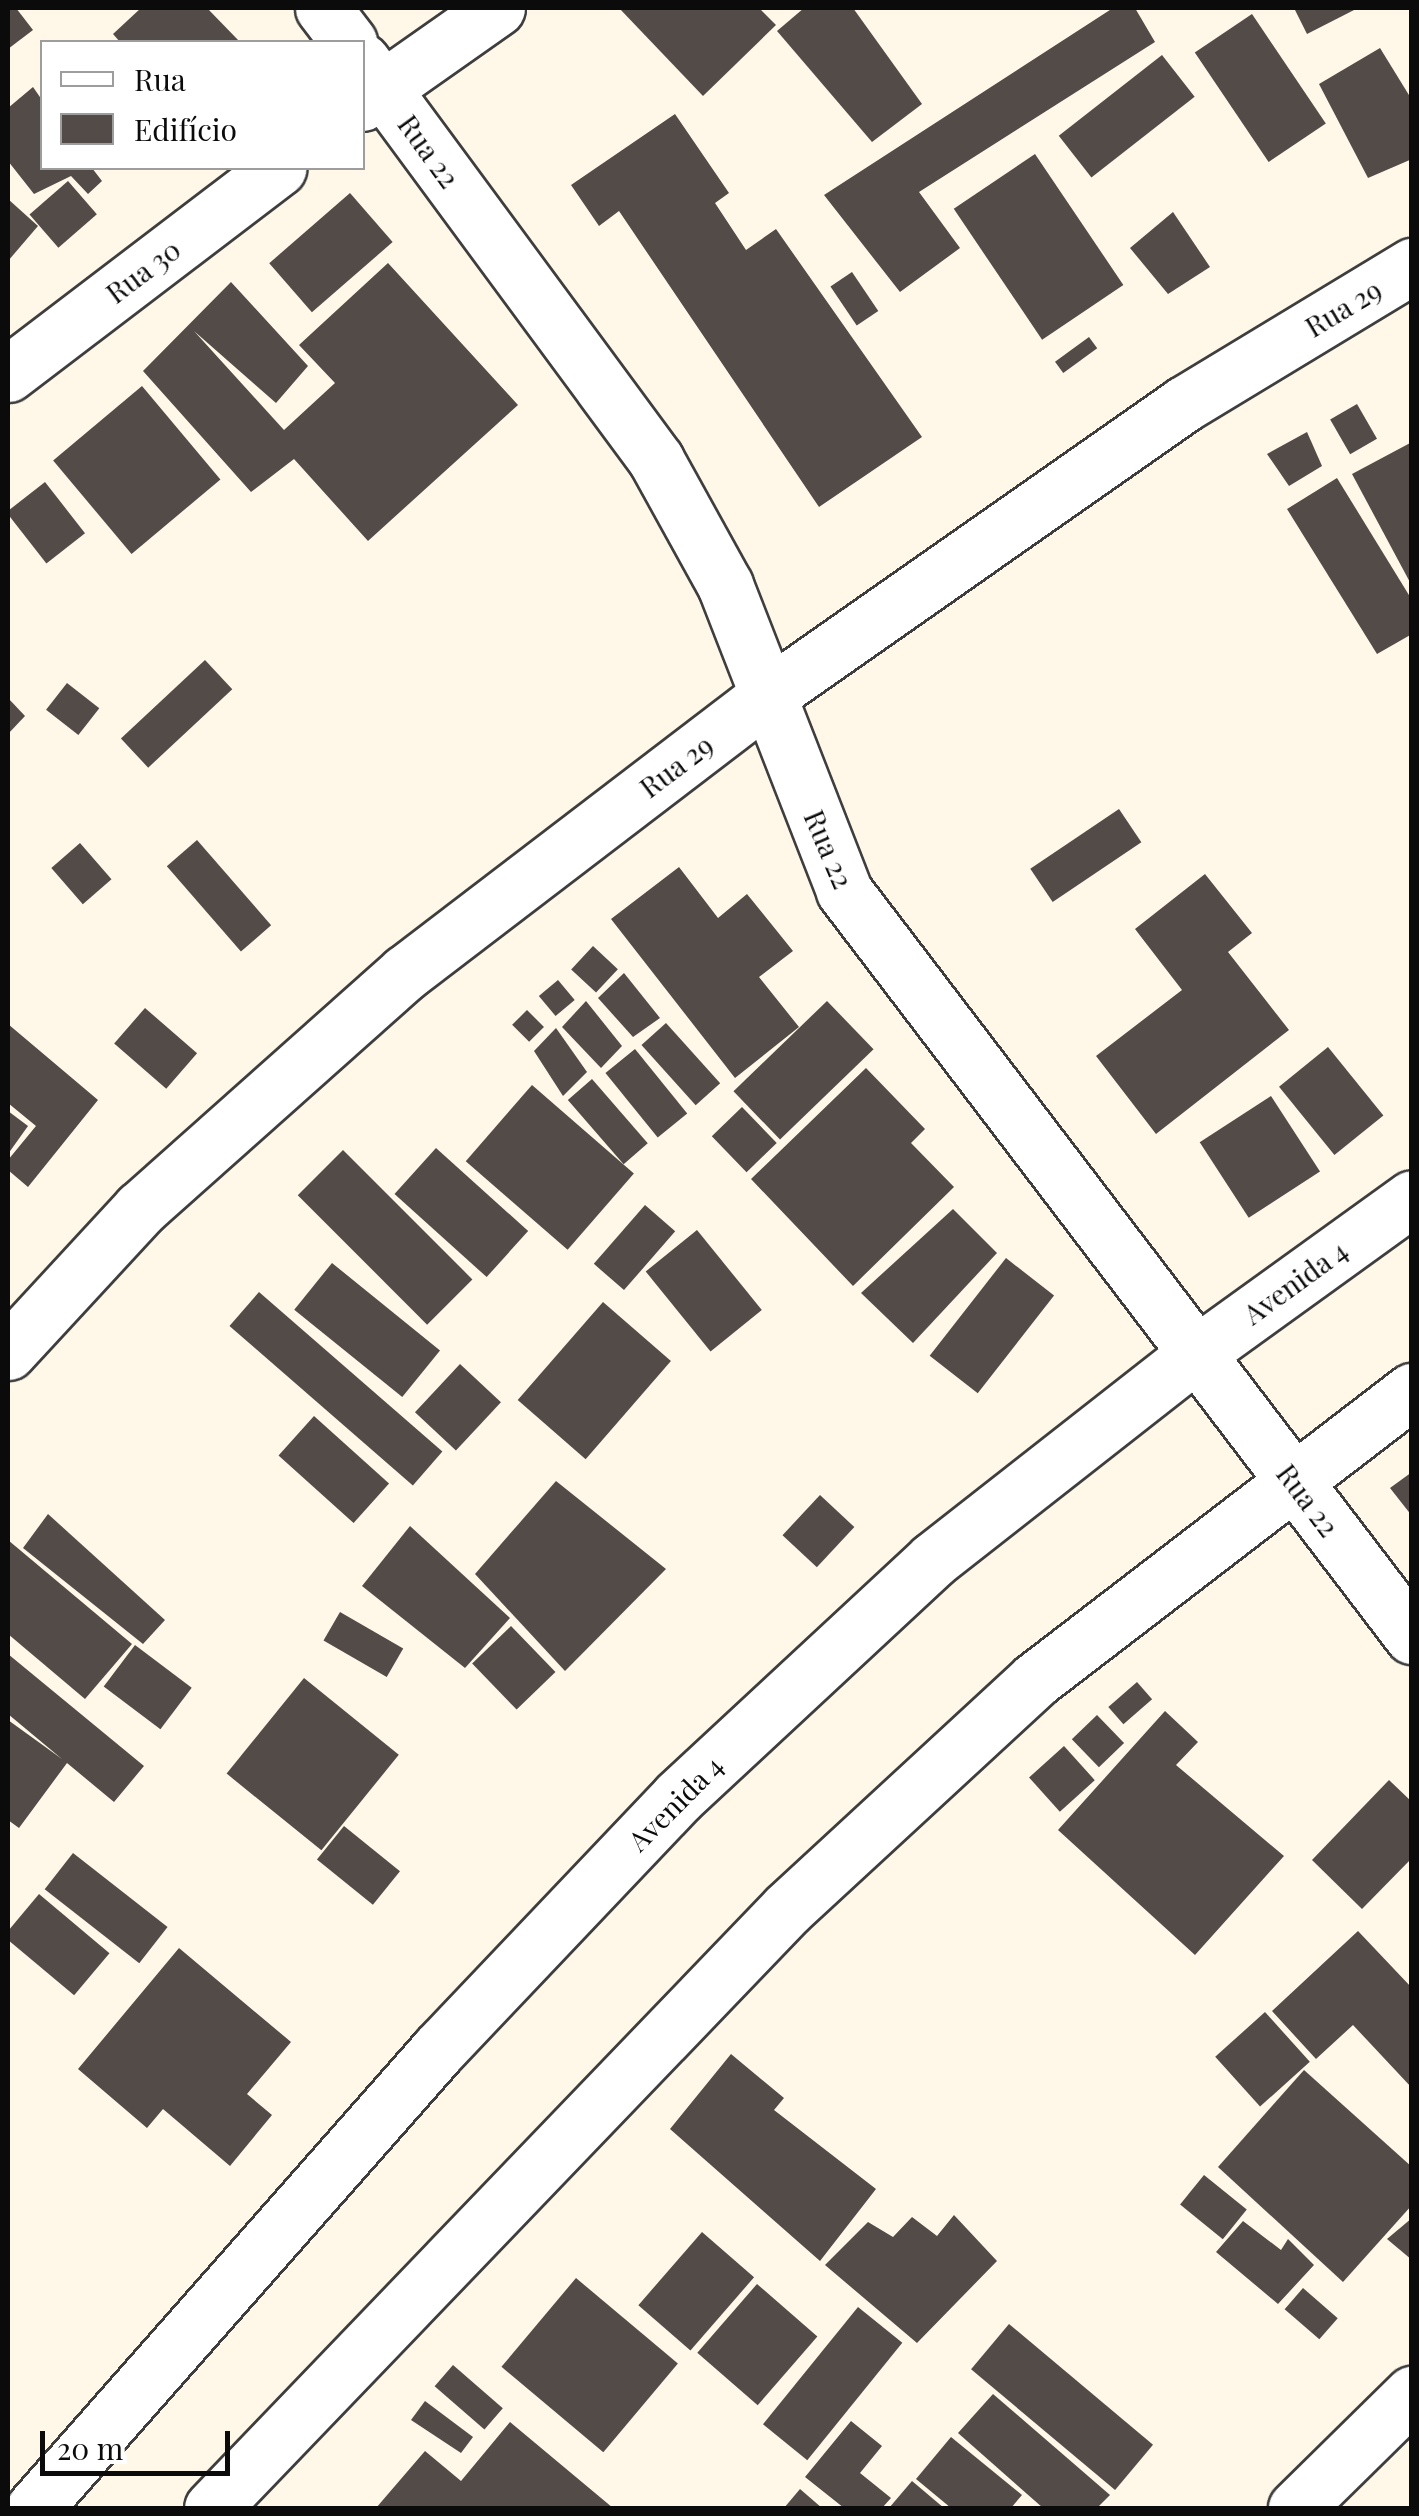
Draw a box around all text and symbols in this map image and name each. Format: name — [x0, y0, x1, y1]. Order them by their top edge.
legend — [40, 40, 365, 170]
text: Rua — [134, 59, 186, 99]
street label: Rua 22 — [391, 108, 467, 194]
text: Edifício — [134, 109, 237, 149]
street label: Rua 30 — [99, 232, 187, 310]
street label: Rua 29 — [1299, 272, 1387, 344]
street label: Rua 29 — [633, 728, 719, 804]
street label: Rua 22 — [797, 805, 861, 893]
street label: Avenida 4 — [1236, 1233, 1354, 1331]
street label: Rua 22 — [1270, 1457, 1346, 1543]
street label: Avenida 4 — [620, 1748, 730, 1858]
scale bar — [45, 2411, 235, 2473]
text: 20 m — [57, 2428, 123, 2468]

